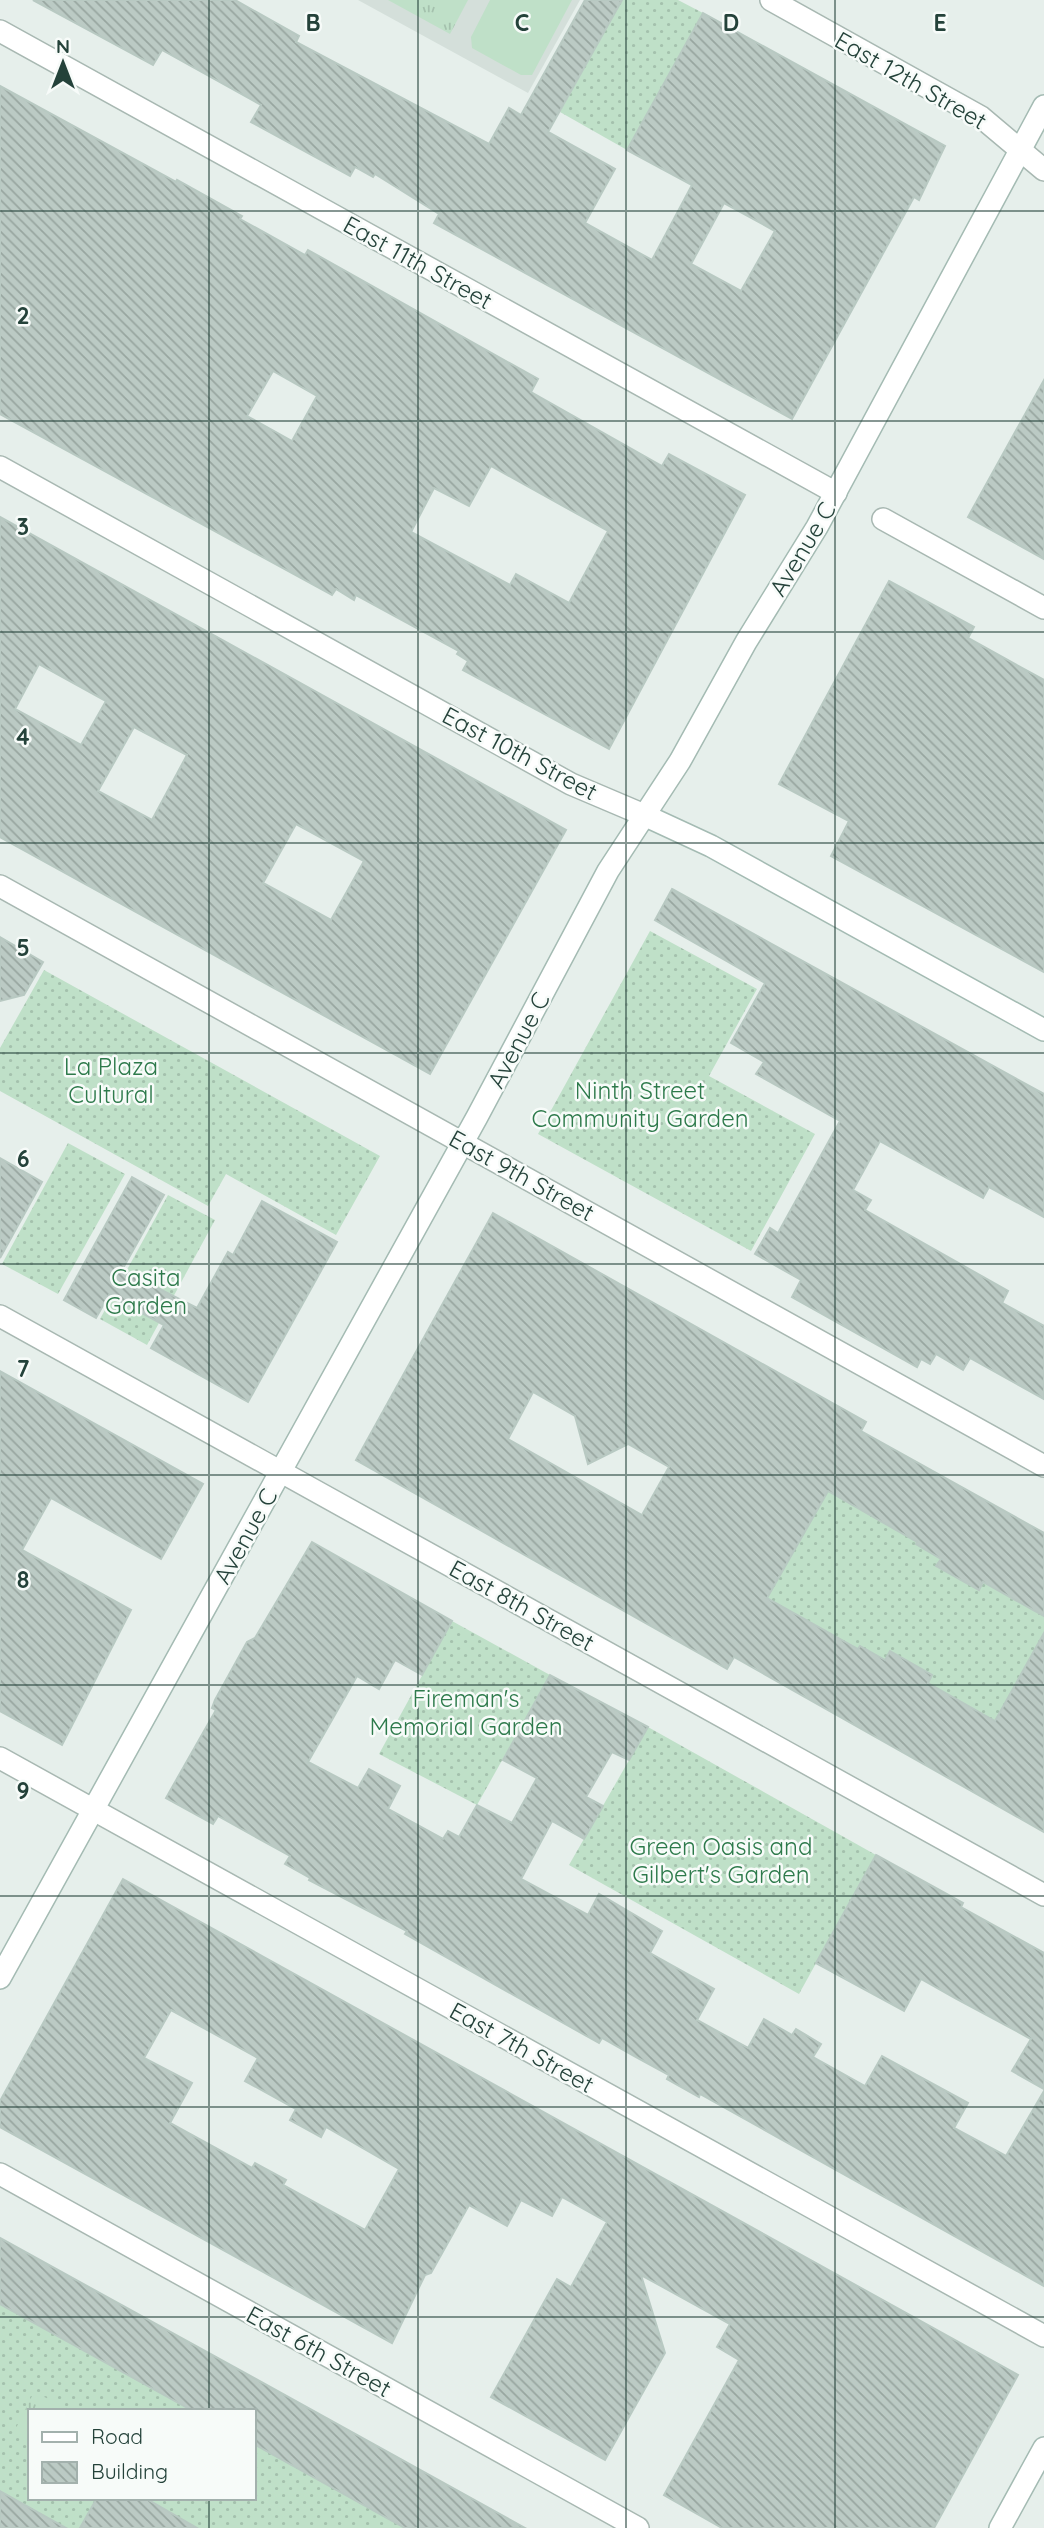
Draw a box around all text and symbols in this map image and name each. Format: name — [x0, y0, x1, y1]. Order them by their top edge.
text: B — [305, 8, 321, 37]
text: C — [515, 8, 529, 37]
text: D — [723, 8, 739, 37]
text: E — [933, 8, 947, 37]
street label: East 12th Street — [830, 24, 992, 136]
north arrow — [28, 28, 98, 98]
text: N — [56, 34, 70, 58]
street label: East 11th Street — [338, 209, 498, 315]
text: 2 — [16, 301, 30, 330]
street label: Avenue C — [762, 497, 842, 601]
text: 3 — [17, 512, 29, 541]
street label: East 10th Street — [437, 700, 603, 806]
text: 4 — [16, 722, 30, 751]
text: 5 — [16, 933, 30, 962]
street label: Avenue C — [480, 987, 556, 1093]
park label: La Plaza Cultural — [64, 1051, 158, 1109]
park label: Ninth Street Community Garden — [531, 1075, 749, 1133]
street label: East 9th Street — [444, 1123, 600, 1227]
text: 6 — [17, 1144, 29, 1173]
park label: Casita Garden — [105, 1262, 187, 1320]
text: 7 — [17, 1354, 30, 1383]
street label: Avenue C — [207, 1483, 283, 1589]
street label: East 8th Street — [444, 1553, 600, 1657]
text: 8 — [17, 1565, 29, 1594]
park label: Fireman's Memorial Garden — [369, 1683, 563, 1741]
text: 9 — [16, 1776, 30, 1805]
park label: Green Oasis and Gilbert's Garden — [629, 1831, 813, 1889]
street label: East 7th Street — [445, 1995, 599, 2099]
street label: East 6th Street — [241, 2299, 397, 2403]
legend — [28, 2409, 256, 2500]
text: Road — [91, 2423, 143, 2449]
text: Building — [91, 2458, 168, 2484]

